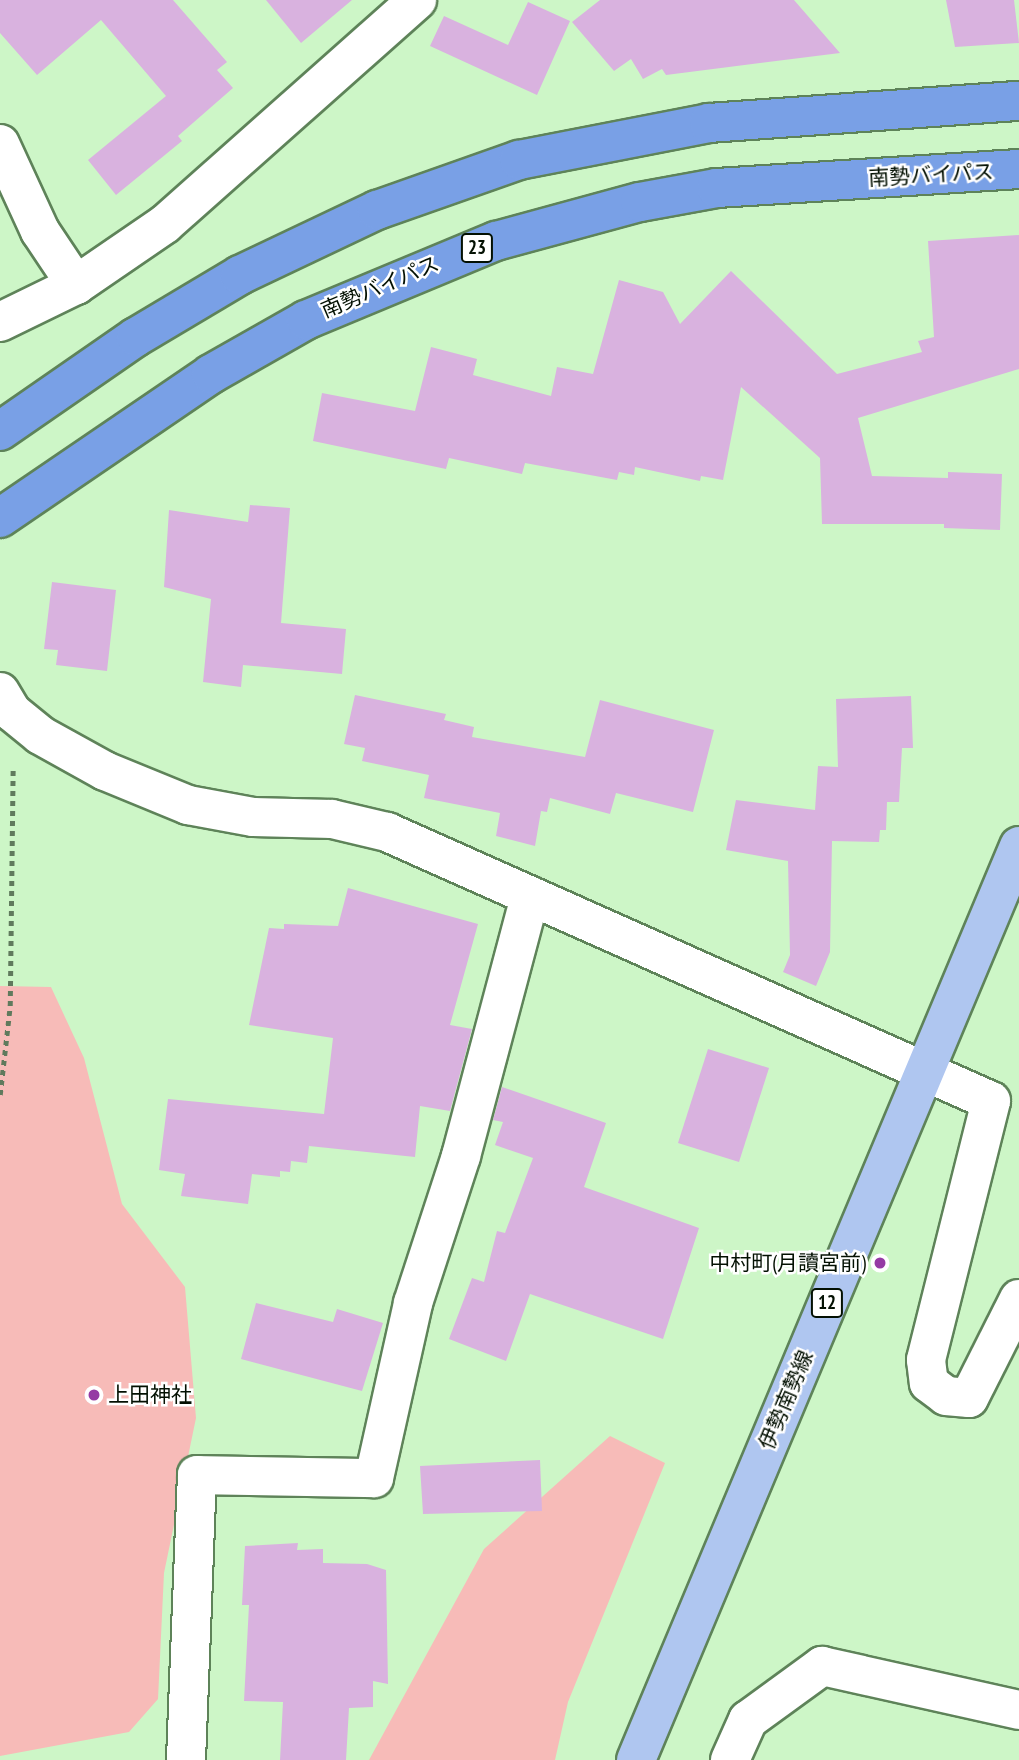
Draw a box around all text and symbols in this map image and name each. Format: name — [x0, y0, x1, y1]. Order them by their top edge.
street label: 南勢バイパス — [867, 159, 995, 191]
road number: 23 — [460, 232, 494, 264]
street label: 南勢バイパス — [317, 251, 443, 323]
place label: 中村町(月讀宮前) — [709, 1250, 866, 1276]
marker: 中村町(月讀宮前) — [872, 1255, 888, 1271]
road number: 12 — [810, 1288, 844, 1318]
street label: 伊勢南勢線 — [754, 1347, 818, 1453]
place label: 上田神社 — [108, 1382, 192, 1408]
marker: 上田神社 — [86, 1387, 102, 1403]

